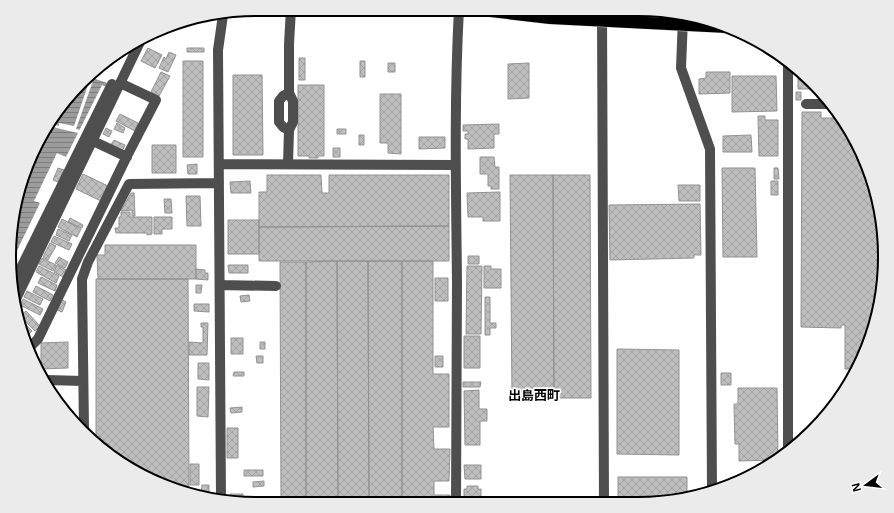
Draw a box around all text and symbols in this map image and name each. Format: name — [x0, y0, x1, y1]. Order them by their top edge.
district label: 出島西町 — [508, 386, 560, 404]
north arrow — [846, 465, 886, 505]
text: N — [847, 481, 864, 494]

